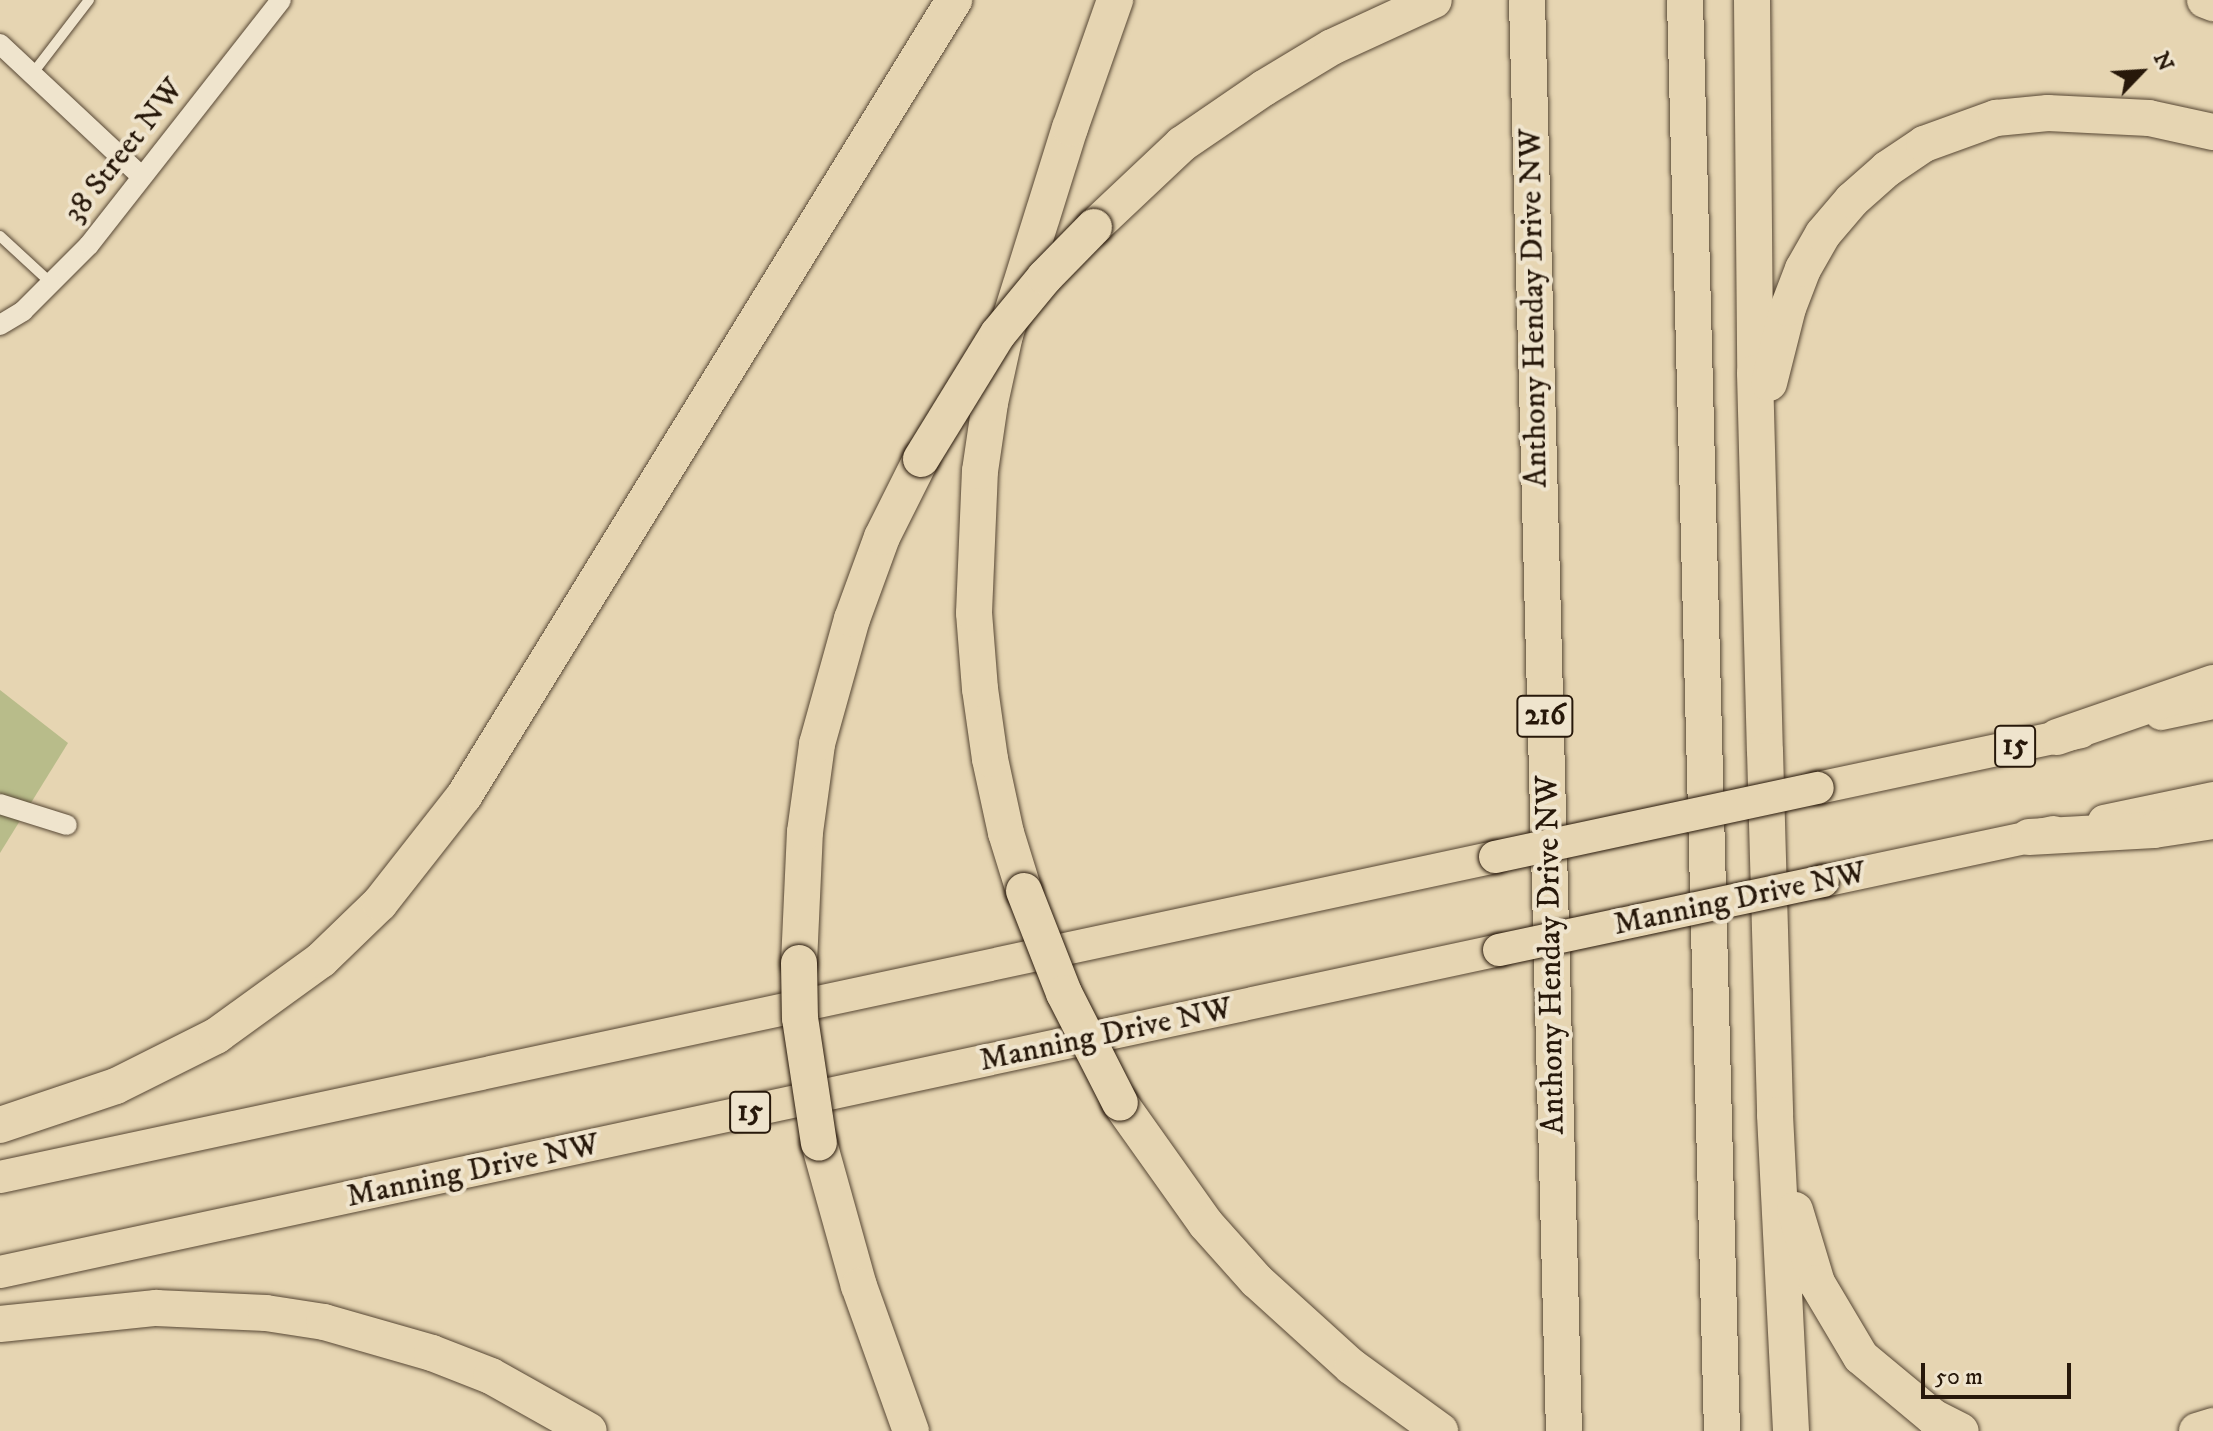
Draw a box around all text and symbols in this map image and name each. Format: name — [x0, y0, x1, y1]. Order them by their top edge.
north arrow — [2101, 32, 2181, 112]
text: N — [2147, 48, 2179, 76]
street label: 38 Street NW — [56, 71, 192, 231]
street label: Anthony Henday Drive NW — [1512, 128, 1556, 488]
road number: 216 — [1515, 690, 1575, 742]
road number: 15 — [1993, 720, 2037, 772]
street label: Anthony Henday Drive NW — [1529, 775, 1573, 1135]
street label: Manning Drive NW — [1610, 853, 1870, 945]
street label: Manning Drive NW — [976, 989, 1236, 1081]
road number: 15 — [728, 1086, 772, 1138]
street label: Manning Drive NW — [343, 1125, 603, 1217]
scale bar — [1925, 1347, 2075, 1397]
text: 50 m — [1935, 1362, 1983, 1392]

